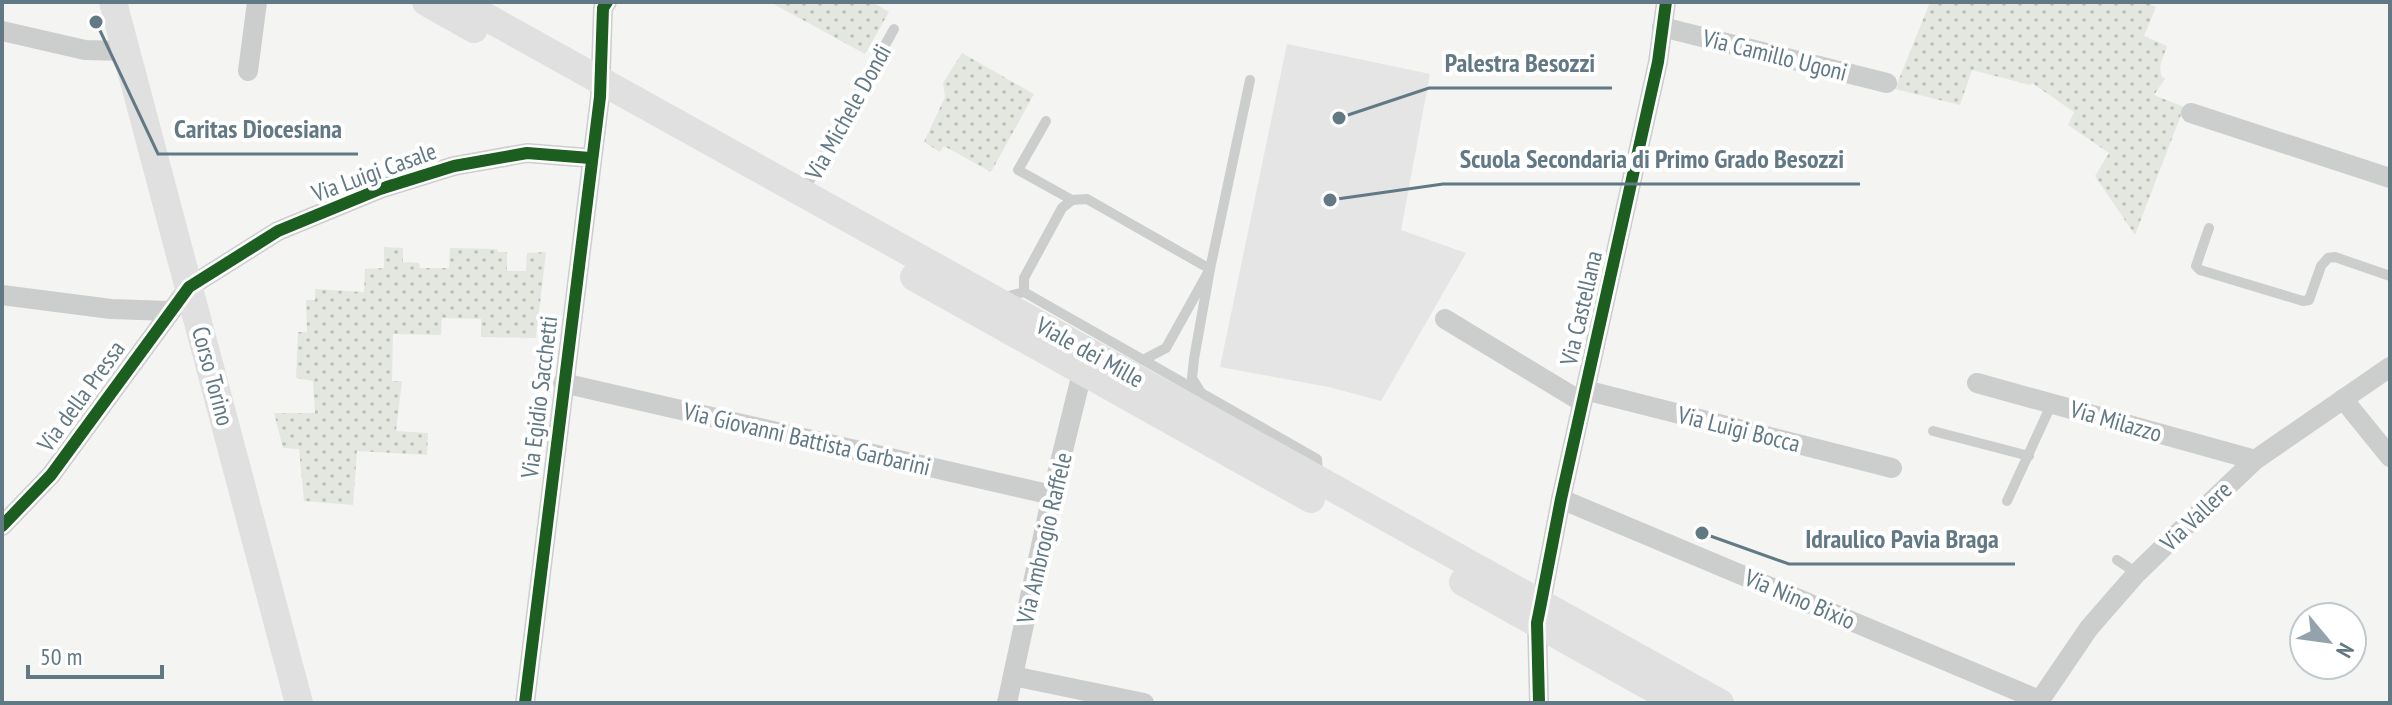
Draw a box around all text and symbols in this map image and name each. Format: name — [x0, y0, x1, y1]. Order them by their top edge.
street label: Via Camillo Ugoni — [1699, 22, 1850, 88]
callout: Palestra Besozzi — [1429, 38, 1612, 88]
street label: Via Michele Dondi — [798, 39, 898, 186]
text: Palestra Besozzi — [1445, 46, 1595, 79]
callout: Caritas Diocesiana — [158, 104, 358, 154]
text: Caritas Diocesiana — [174, 112, 342, 145]
callout: Scuola Secondaria di Primo Grado Besozzi — [1443, 134, 1860, 184]
street label: Via Luigi Casale — [306, 135, 441, 209]
text: Scuola Secondaria di Primo Grado Besozzi — [1460, 142, 1844, 175]
street label: Via Castellana — [1553, 248, 1609, 369]
street label: Viale dei Mille — [1030, 309, 1149, 394]
street label: Via Egidio Sacchetti — [514, 314, 564, 481]
street label: Corso Torino — [185, 323, 241, 429]
street label: Via della Pressa — [30, 334, 132, 458]
street label: Via Milazzo — [2066, 393, 2165, 449]
street label: Via Giovanni Battista Garbarini — [679, 395, 934, 483]
street label: Via Luigi Bocca — [1674, 399, 1803, 459]
street label: Via Ambrogio Raffele — [1009, 450, 1079, 627]
street label: Via Vallere — [2153, 474, 2238, 558]
callout: Idraulico Pavia Braga — [1789, 514, 2015, 564]
text: Idraulico Pavia Braga — [1805, 522, 1999, 555]
street label: Via Nino Bixio — [1739, 561, 1860, 636]
north arrow — [2288, 601, 2368, 681]
scale bar — [28, 629, 162, 679]
text: N — [2330, 639, 2361, 663]
text: 50 m — [40, 641, 82, 672]

